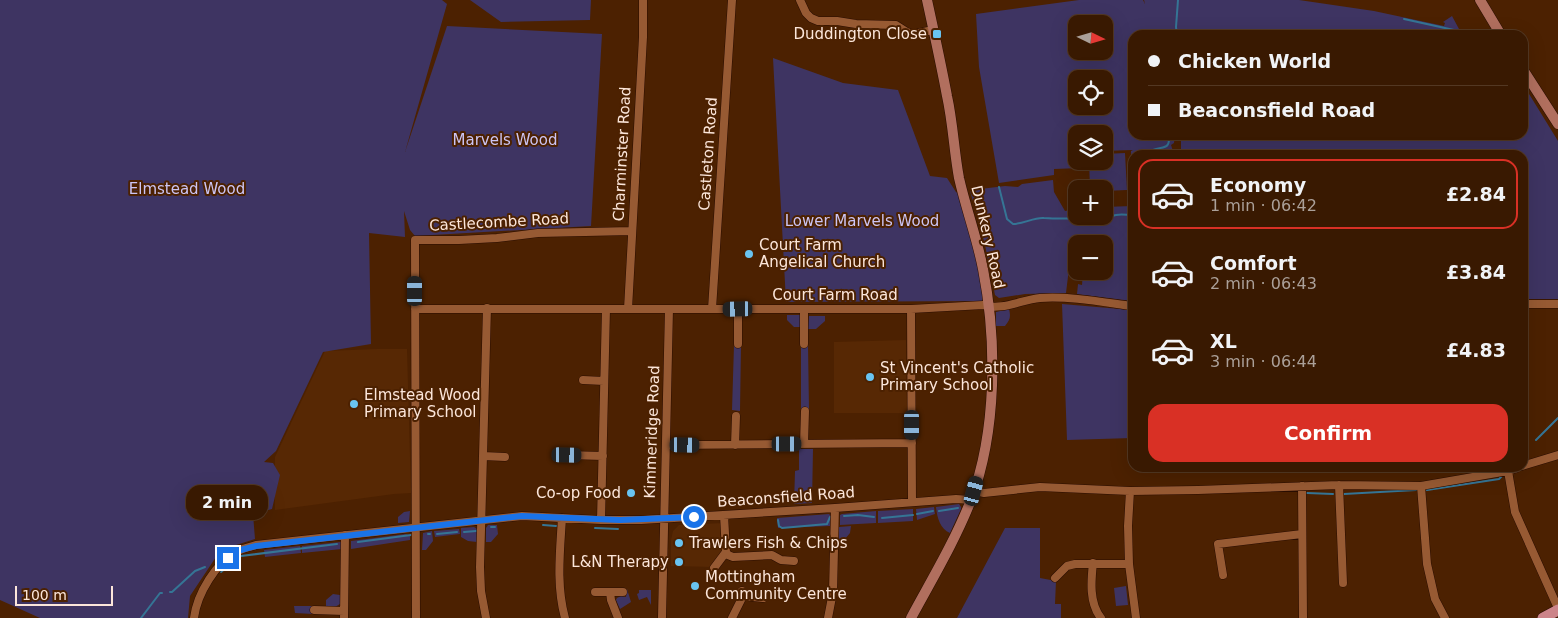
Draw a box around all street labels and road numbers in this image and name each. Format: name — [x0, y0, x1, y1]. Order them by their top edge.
street label: Charminster Road — [609, 86, 635, 222]
street label: Castleton Road — [695, 97, 721, 211]
street label: Dunkery Road — [967, 184, 1009, 290]
street label: Castlecombe Road — [429, 209, 569, 235]
street label: Court Farm Road — [772, 286, 898, 304]
street label: Kimmeridge Road — [641, 365, 663, 499]
street label: Beaconsfield Road — [716, 483, 856, 511]

